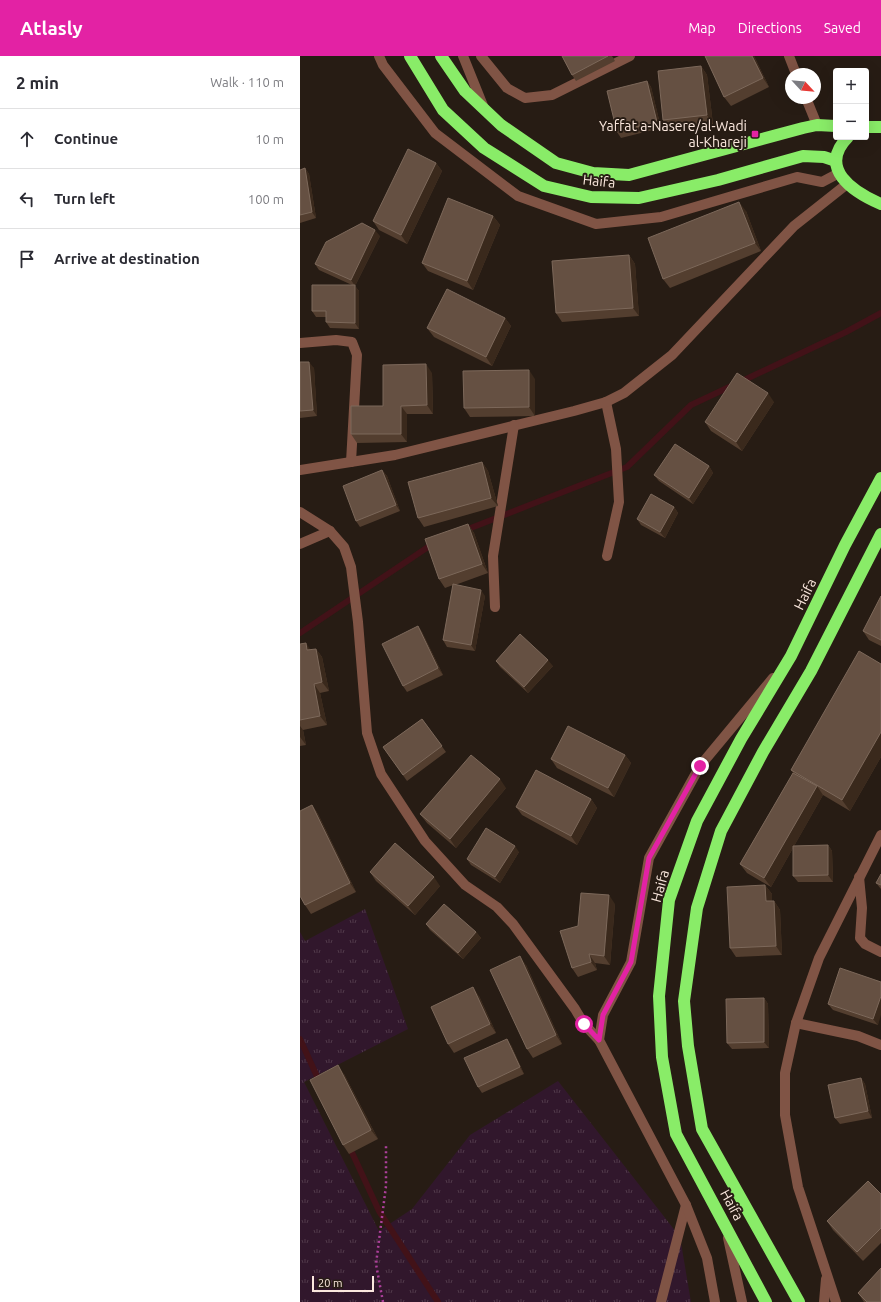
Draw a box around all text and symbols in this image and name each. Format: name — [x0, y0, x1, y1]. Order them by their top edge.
text: Atlasly — [20, 17, 83, 39]
text: Map — [688, 20, 716, 36]
text: Directions — [738, 20, 802, 36]
text: Saved — [824, 20, 861, 36]
north arrow — [785, 68, 821, 104]
map controls — [833, 68, 869, 140]
button: + — [833, 68, 869, 104]
text: 2 min — [16, 73, 59, 92]
text: Walk · 110 m — [210, 75, 284, 89]
button: − — [833, 104, 869, 140]
place label: Yaffat a-Nasere/al-Wadi al-Khareji — [599, 118, 747, 150]
icon: ahead — [16, 128, 38, 150]
marker: Yaffat a-Nasere/al-Wadi al-Khareji — [750, 129, 760, 139]
text: Continue — [54, 130, 118, 147]
text: 10 m — [255, 132, 284, 146]
street label: Haifa — [582, 171, 616, 191]
icon: left — [16, 188, 38, 210]
text: Turn left — [54, 190, 115, 207]
text: 100 m — [248, 192, 284, 206]
icon: arrive — [16, 248, 38, 270]
text: Arrive at destination — [54, 250, 200, 267]
street label: Haifa — [791, 576, 819, 612]
route end — [691, 757, 709, 775]
street label: Haifa — [648, 868, 672, 904]
route start — [575, 1015, 593, 1033]
street label: Haifa — [717, 1187, 747, 1223]
scale bar — [312, 1274, 374, 1293]
text: 20 m — [318, 1277, 342, 1289]

